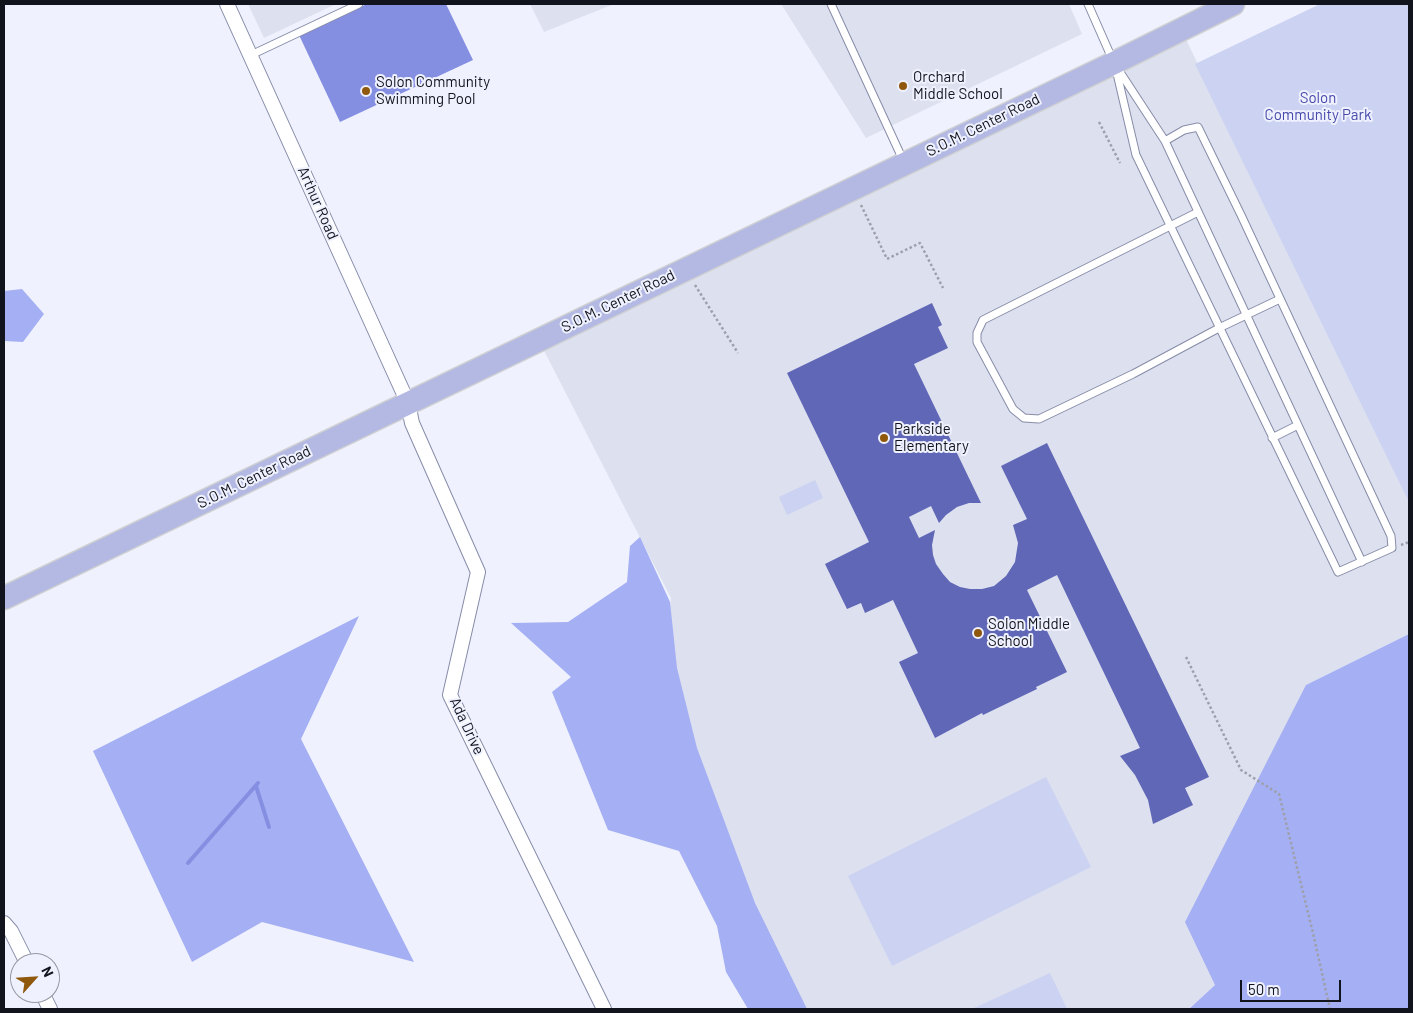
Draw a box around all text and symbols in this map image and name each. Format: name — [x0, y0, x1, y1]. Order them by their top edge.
place label: Orchard Middle School — [913, 68, 1003, 103]
place label: Solon Community Swimming Pool — [376, 73, 490, 108]
marker: Orchard Middle School — [897, 80, 909, 92]
marker: Solon Community Swimming Pool — [360, 85, 372, 97]
park label: Solon Community Park — [1265, 89, 1371, 124]
street label: S.O.M. Center Road — [923, 90, 1043, 160]
street label: Arthur Road — [294, 164, 342, 242]
street label: S.O.M. Center Road — [558, 266, 678, 336]
place label: Parkside Elementary — [894, 420, 969, 455]
marker: Parkside Elementary — [878, 432, 890, 444]
street label: S.O.M. Center Road — [194, 442, 314, 512]
place label: Solon Middle School — [988, 615, 1070, 650]
marker: Solon Middle School — [972, 627, 984, 639]
street label: Ada Drive — [446, 694, 488, 758]
north arrow — [10, 953, 60, 1003]
text: N — [38, 964, 58, 980]
scale bar — [1243, 970, 1344, 1002]
text: 50 m — [1248, 980, 1280, 998]

